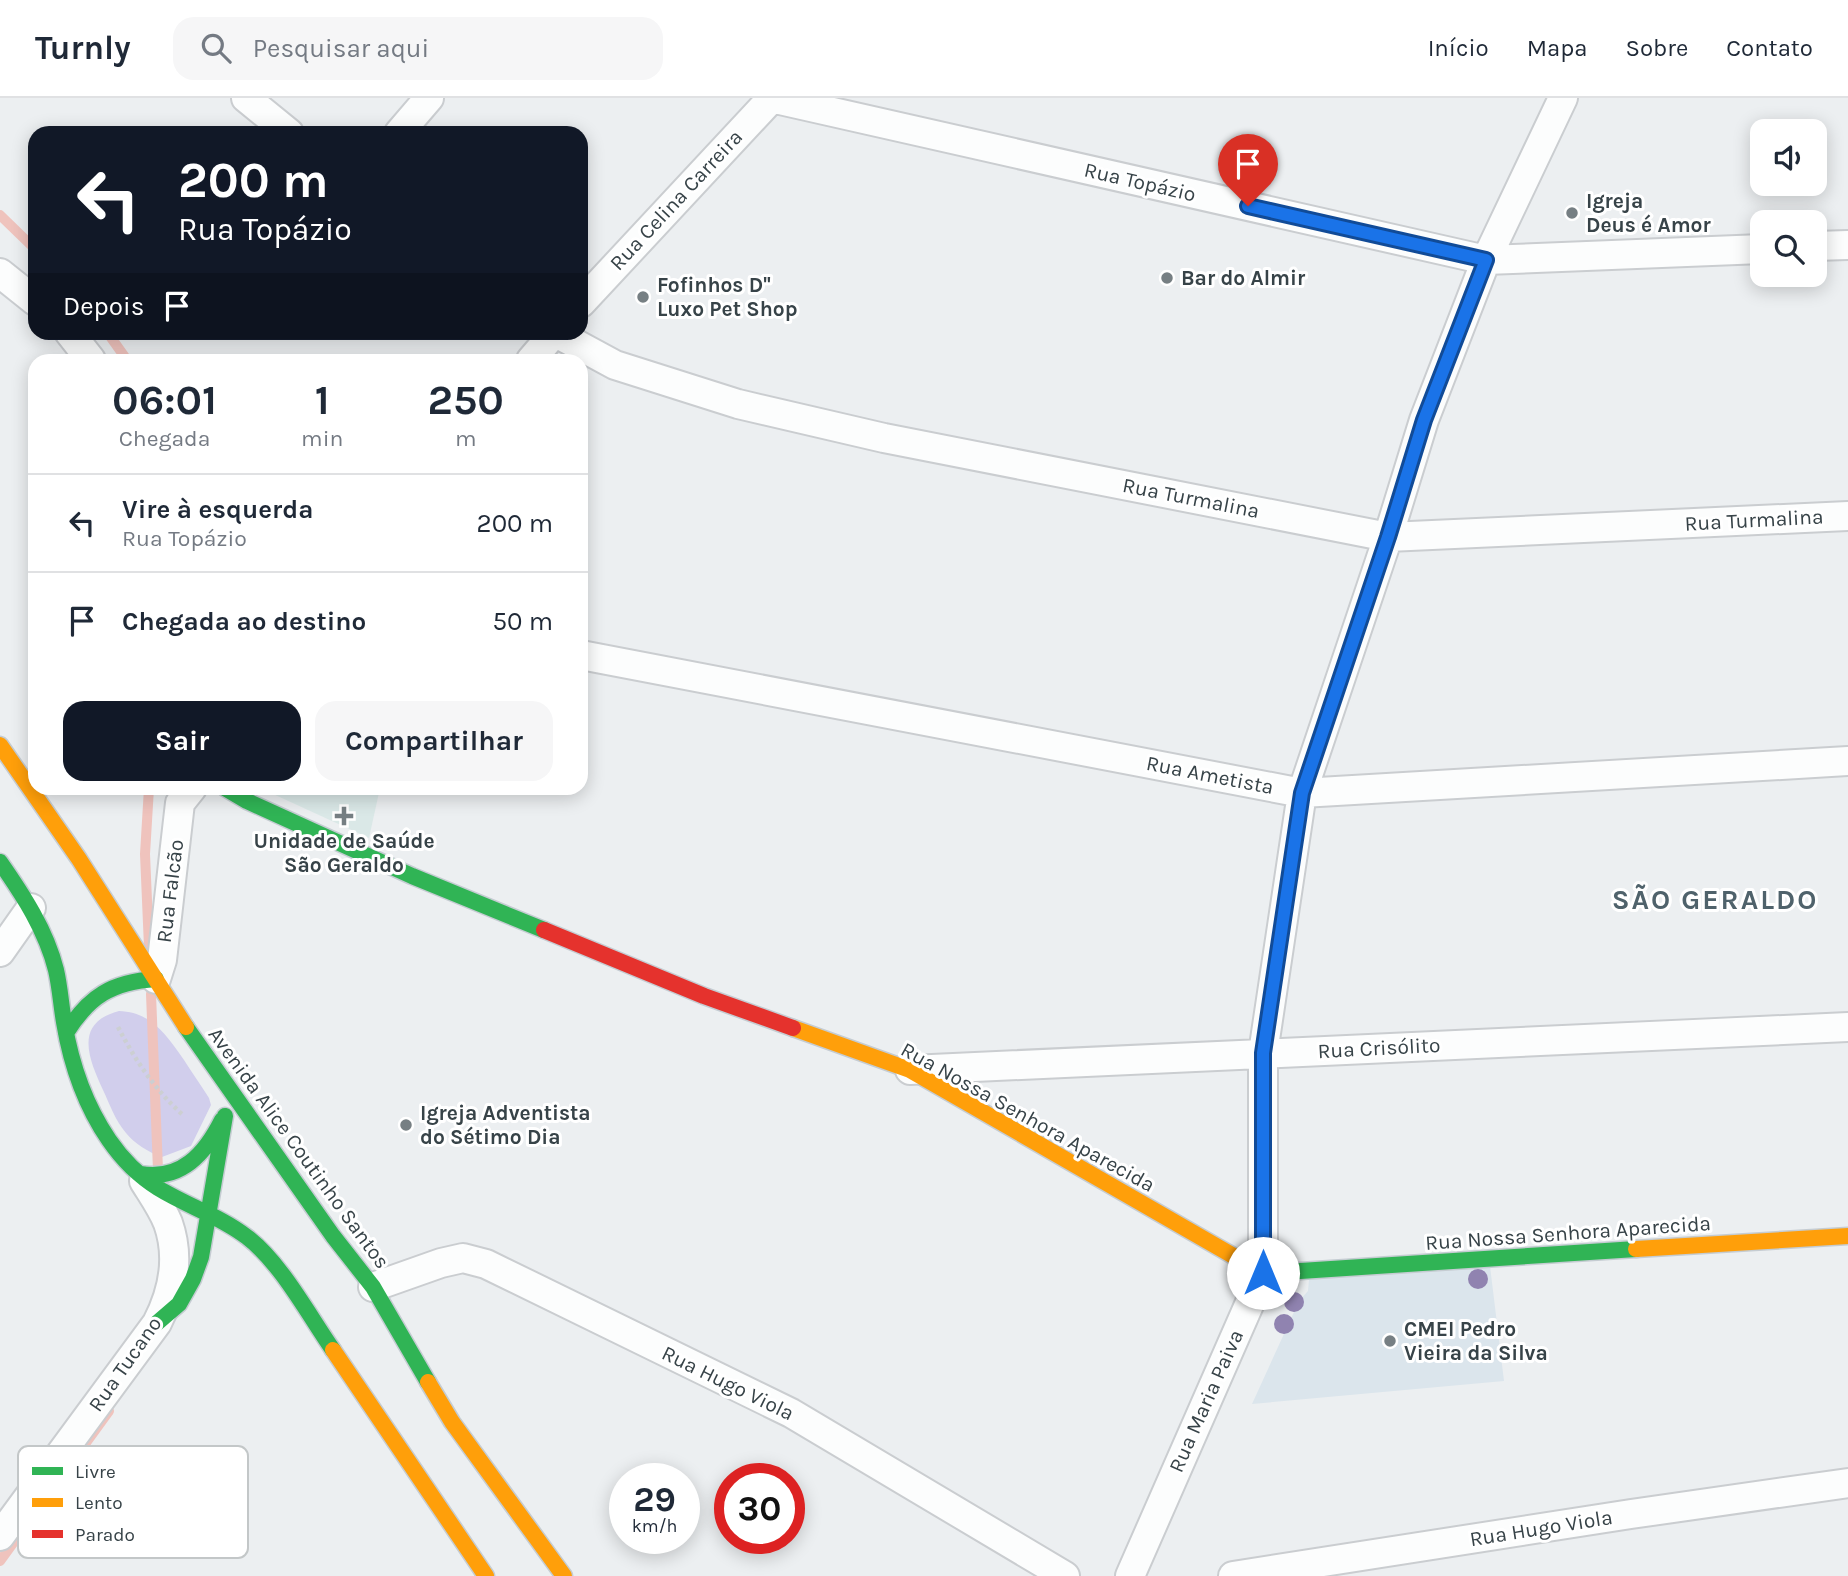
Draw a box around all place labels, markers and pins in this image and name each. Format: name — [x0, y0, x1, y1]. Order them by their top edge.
pin — [1218, 134, 1278, 206]
place label: Igreja Deus é Amor — [1586, 189, 1711, 237]
marker: Igreja Deus é Amor — [1564, 205, 1580, 221]
place label: Bar do Almir — [1181, 266, 1306, 290]
marker: Bar do Almir — [1159, 270, 1175, 286]
place label: Fofinhos D'' Luxo Pet Shop — [657, 273, 797, 321]
marker: Fofinhos D'' Luxo Pet Shop — [635, 289, 651, 305]
marker: Unidade de Saúde São Geraldo — [334, 806, 354, 826]
place label: Unidade de Saúde São Geraldo — [253, 829, 435, 877]
place label: Igreja Adventista do Sétimo Dia — [420, 1101, 591, 1149]
marker: Igreja Adventista do Sétimo Dia — [398, 1117, 414, 1133]
place label: CMEI Pedro Vieira da Silva — [1404, 1317, 1548, 1365]
marker: CMEI Pedro Vieira da Silva — [1382, 1333, 1398, 1349]

